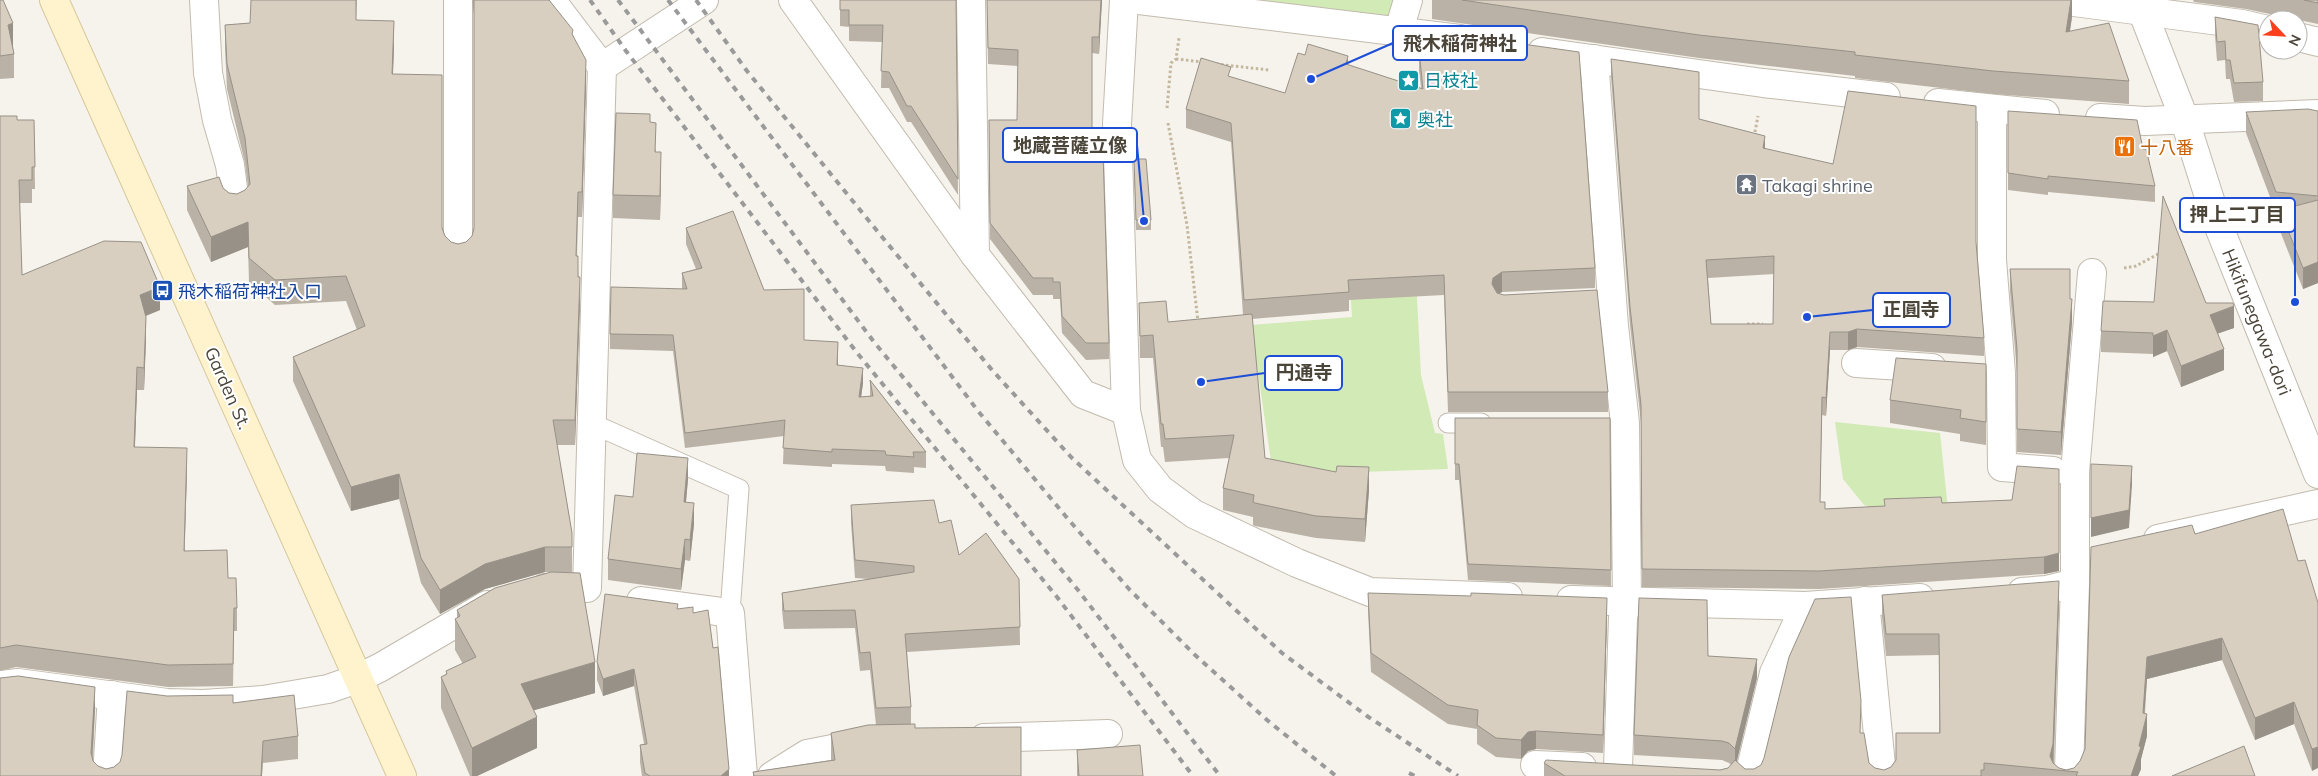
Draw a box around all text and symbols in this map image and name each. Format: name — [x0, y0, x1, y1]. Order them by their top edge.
north arrow — [2258, 10, 2308, 60]
callout: 飛木稲荷神社 — [1393, 26, 1527, 60]
text: 飛木稲荷神社 — [1403, 31, 1517, 55]
text: N — [2284, 32, 2305, 49]
place icon: 日枝社 — [1396, 68, 1420, 92]
place label: 日枝社 — [1424, 69, 1478, 92]
place icon: 奥社 — [1389, 107, 1413, 131]
place label: 奥社 — [1417, 108, 1453, 131]
callout: 地蔵菩薩立像 — [1003, 128, 1137, 162]
text: 地蔵菩薩立像 — [1013, 133, 1127, 157]
restaurant icon: 十八番 — [2112, 135, 2136, 159]
place label: 十八番 — [2140, 136, 2194, 159]
temple icon: Takagi shrine — [1734, 173, 1758, 197]
place label: Takagi shrine — [1762, 174, 1873, 197]
callout: 押上二丁目 — [2180, 198, 2295, 232]
text: 押上二丁目 — [2189, 202, 2285, 226]
street label: Hikifunegawa-dori — [2217, 245, 2297, 399]
bus stop icon: 飛木稲荷神社入口 — [150, 279, 174, 303]
place label: 飛木稲荷神社入口 — [178, 280, 322, 303]
callout: 正圓寺 — [1873, 293, 1950, 327]
text: 正圓寺 — [1882, 297, 1940, 321]
street label: Garden St. — [200, 343, 256, 433]
callout: 円通寺 — [1265, 356, 1342, 390]
text: 円通寺 — [1275, 360, 1333, 384]

